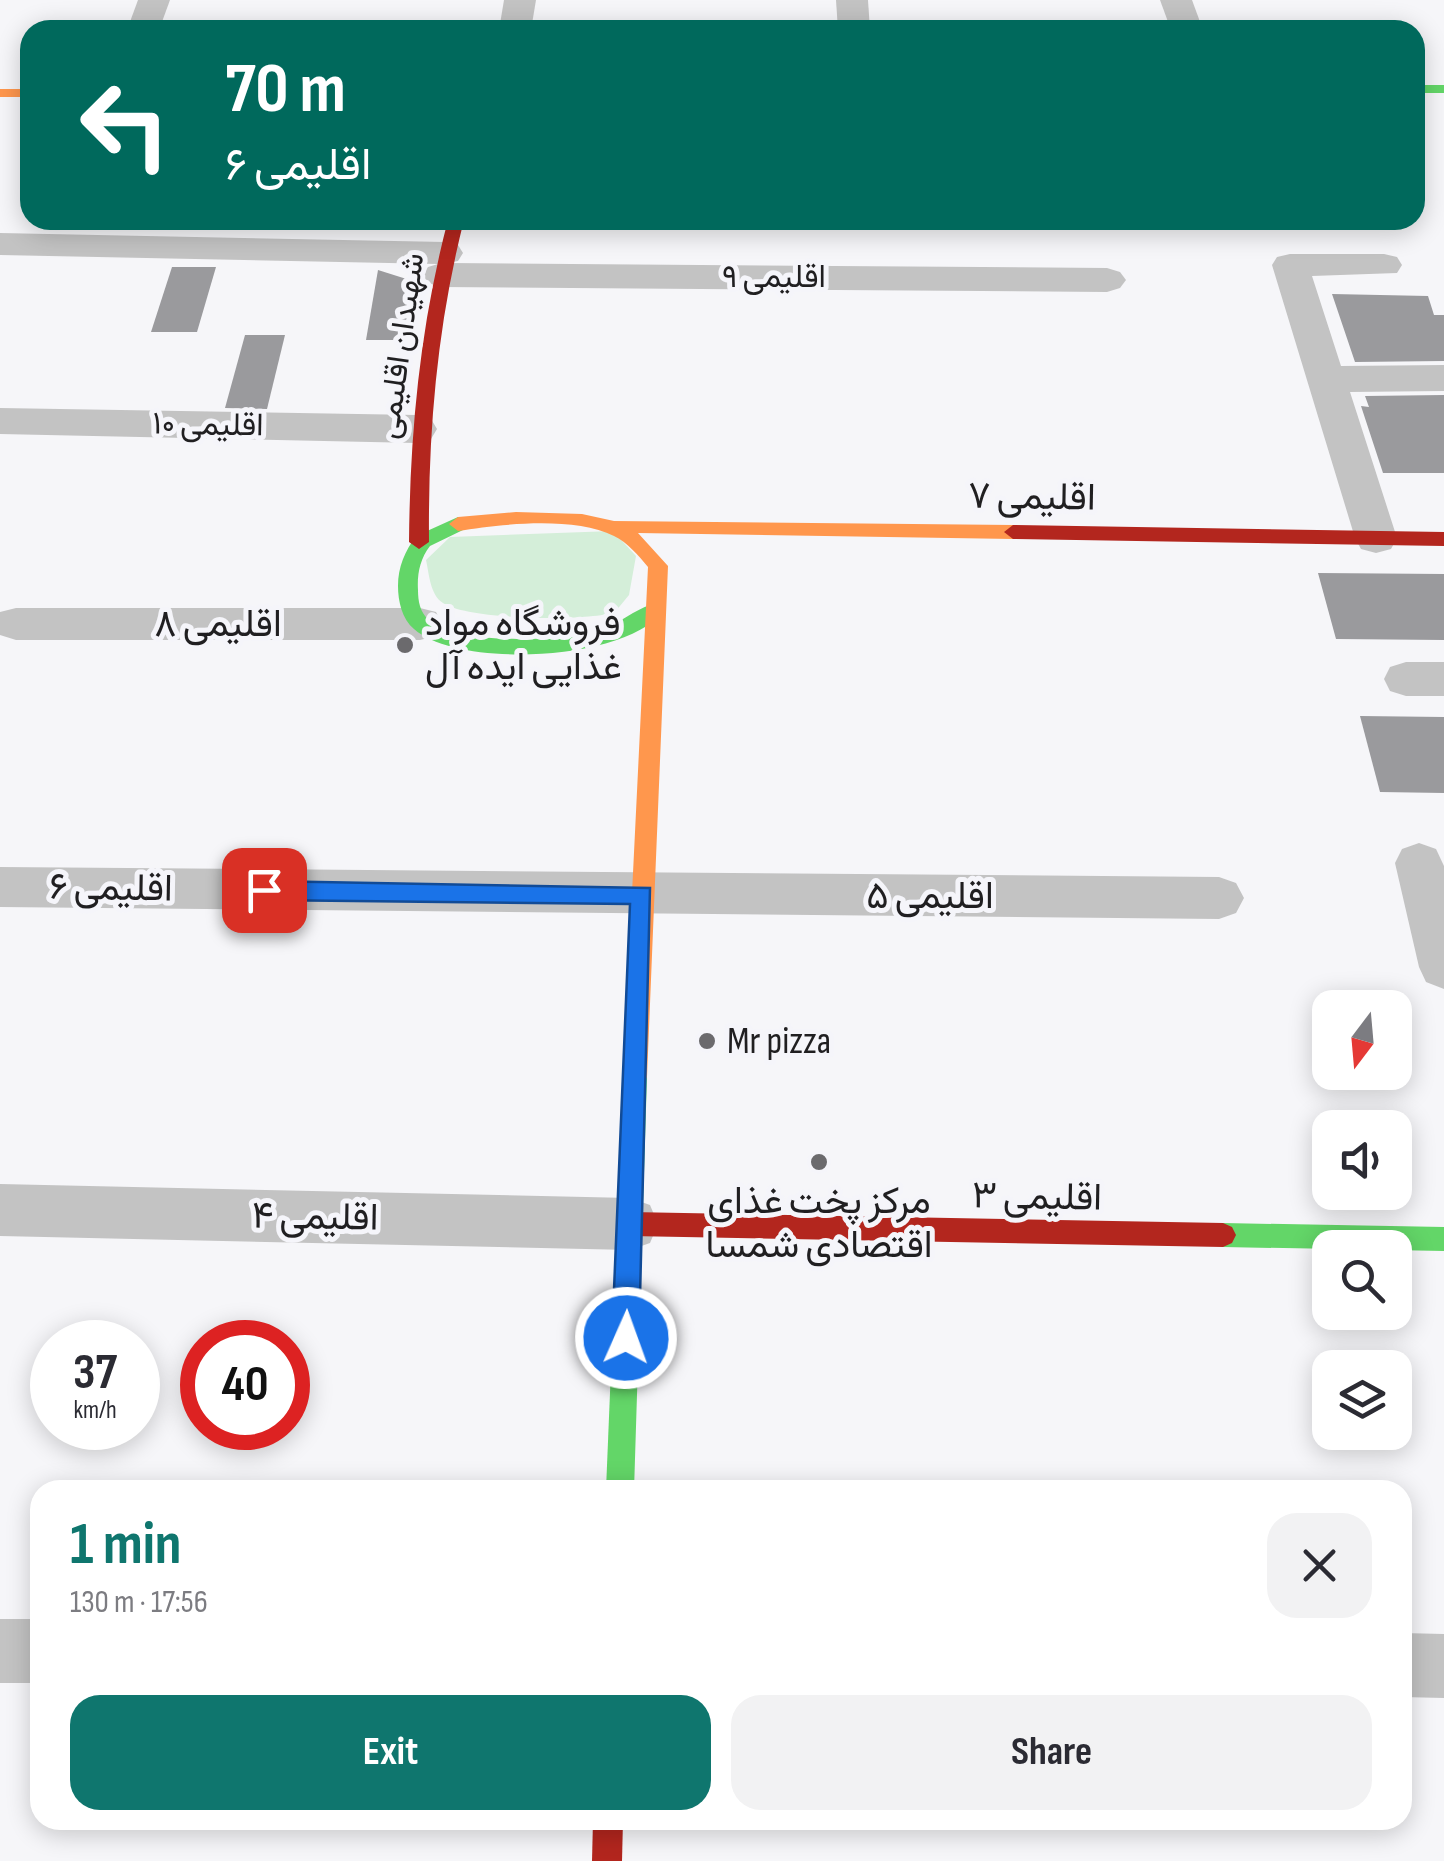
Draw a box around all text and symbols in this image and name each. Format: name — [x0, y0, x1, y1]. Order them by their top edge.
text: 70 m — [225, 48, 346, 132]
icon: left — [60, 60, 190, 190]
text: اقلیمی ۶ — [225, 138, 371, 193]
street label: شهیدان اقلیمی — [369, 251, 433, 441]
street label: اقلیمی ۹ — [722, 258, 826, 297]
street label: اقلیمی ۱۰ — [152, 405, 264, 445]
street label: اقلیمی ۷ — [968, 473, 1096, 521]
place label: فروشگاه مواد غذایی ایده آل — [425, 601, 622, 690]
street label: اقلیمی ۸ — [154, 602, 282, 647]
marker: فروشگاه مواد غذایی ایده آل — [394, 634, 416, 656]
pin — [222, 848, 307, 933]
icon: arrive — [237, 863, 292, 918]
street label: اقلیمی ۶ — [49, 864, 173, 912]
street label: اقلیمی ۵ — [866, 874, 994, 919]
north arrow — [1312, 990, 1412, 1090]
map controls — [1312, 990, 1412, 1450]
place label: Mr pizza — [727, 1019, 831, 1064]
marker: Mr pizza — [696, 1030, 718, 1052]
button: sound — [1312, 1110, 1412, 1210]
marker: مرکز پخت غذای اقتصادی شمسا — [808, 1151, 830, 1173]
street label: اقلیمی ۳ — [972, 1173, 1102, 1221]
place label: مرکز پخت غذای اقتصادی شمسا — [705, 1179, 933, 1268]
street label: اقلیمی ۴ — [251, 1193, 379, 1241]
button: search — [1312, 1230, 1412, 1330]
position arrow — [574, 1286, 678, 1390]
speed limit sign: 40 — [180, 1320, 310, 1450]
text: 37 — [73, 1343, 117, 1403]
button: layers — [1312, 1350, 1412, 1450]
text: km/h — [73, 1395, 117, 1426]
text: 1 min — [70, 1509, 182, 1581]
button: close — [1267, 1513, 1372, 1618]
text: 130 m · 17:56 — [70, 1583, 208, 1622]
button: Exit — [70, 1695, 711, 1810]
button: Share — [731, 1695, 1372, 1810]

